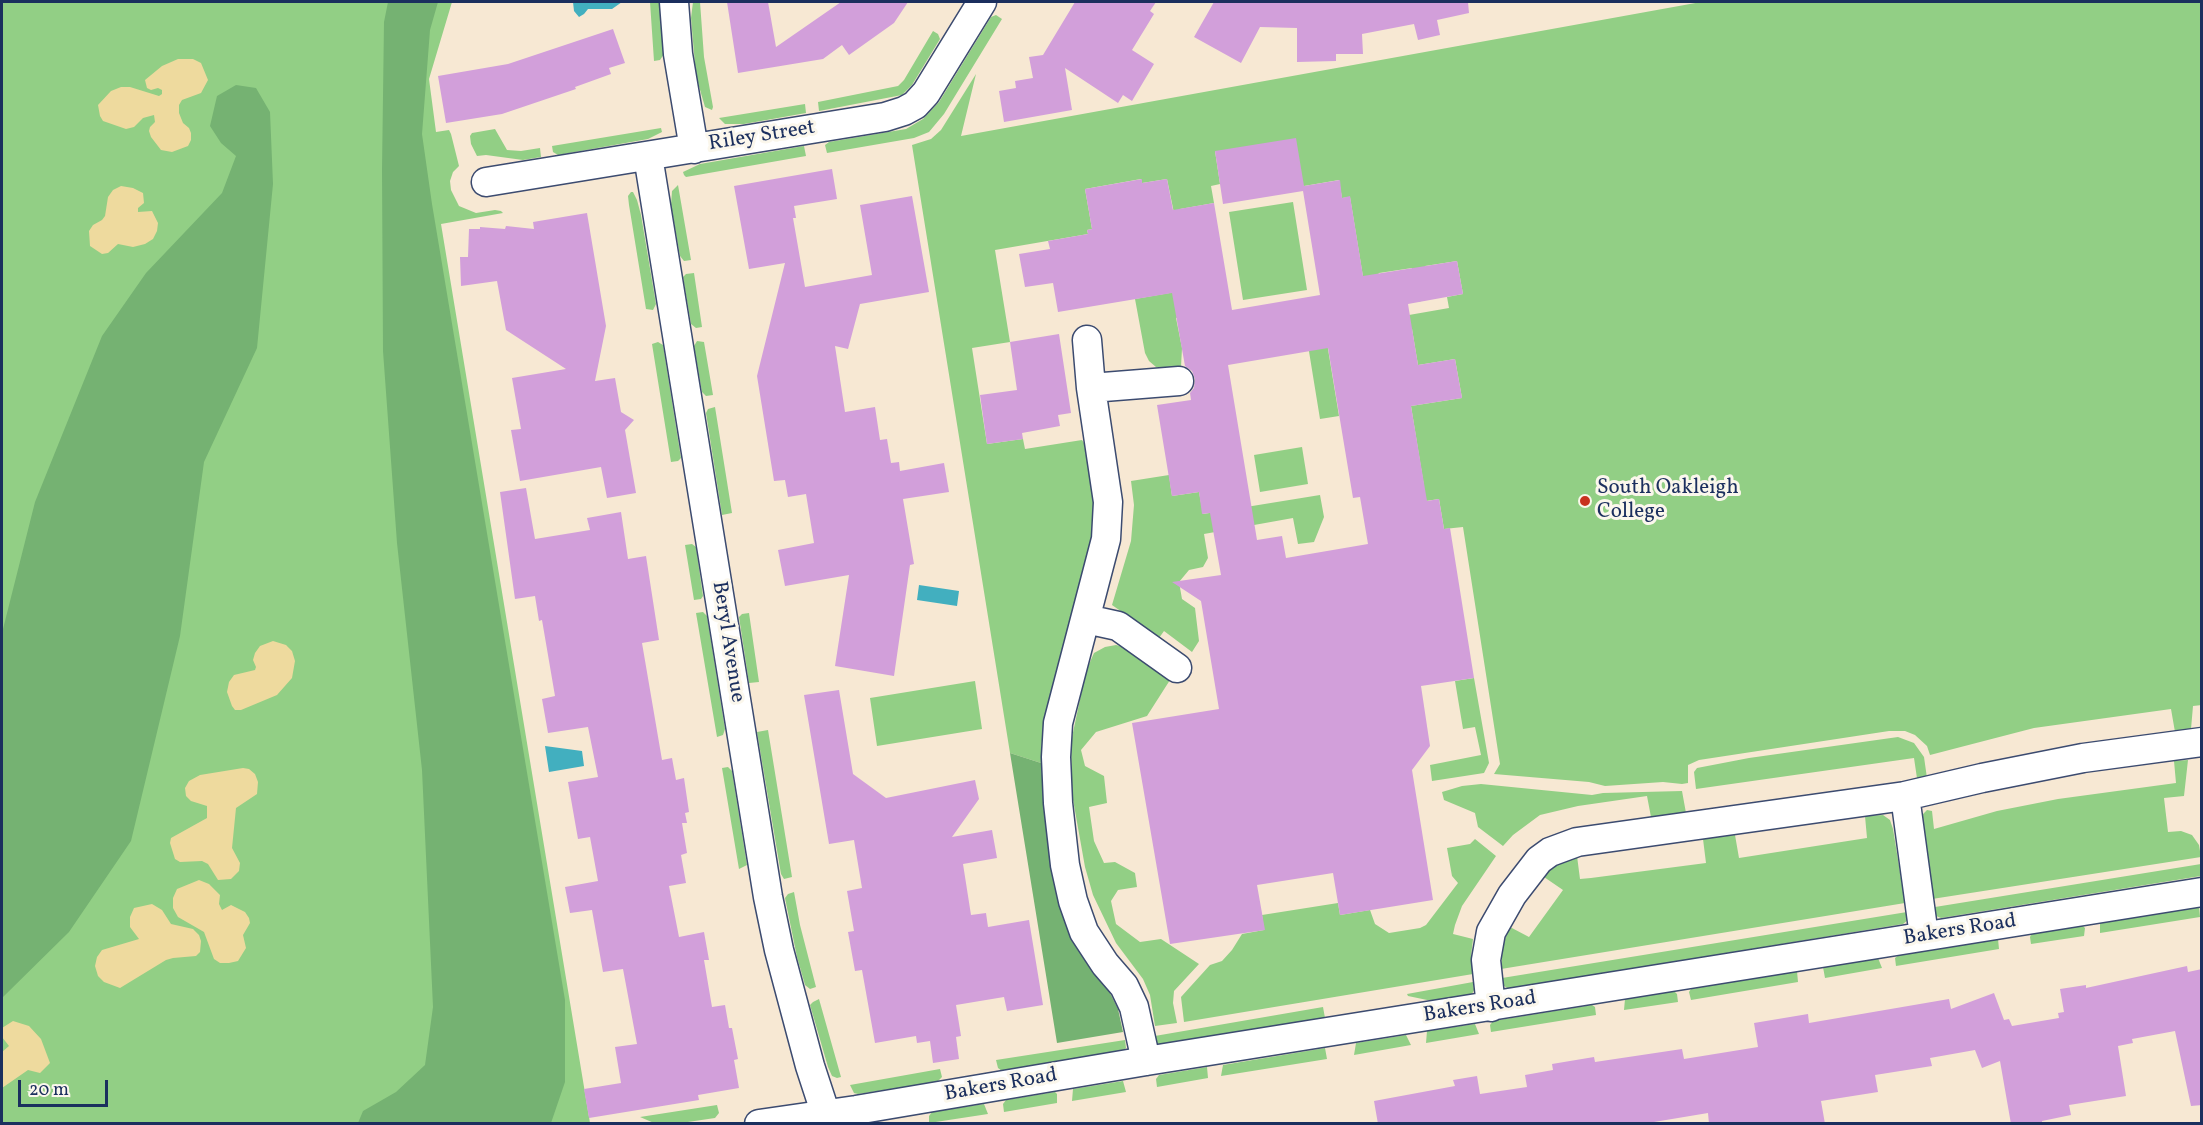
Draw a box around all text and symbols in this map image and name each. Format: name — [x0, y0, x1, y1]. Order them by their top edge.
street label: Riley Street — [707, 116, 817, 158]
place label: South Oakleigh College — [1597, 476, 1739, 526]
marker: South Oakleigh College — [1578, 494, 1592, 508]
street label: Beryl Avenue — [705, 580, 749, 704]
street label: Bakers Road — [1902, 910, 2018, 952]
street label: Bakers Road — [1422, 987, 1538, 1029]
street label: Bakers Road — [943, 1064, 1059, 1108]
scale bar — [21, 1068, 111, 1106]
text: 20 m — [29, 1078, 69, 1103]

